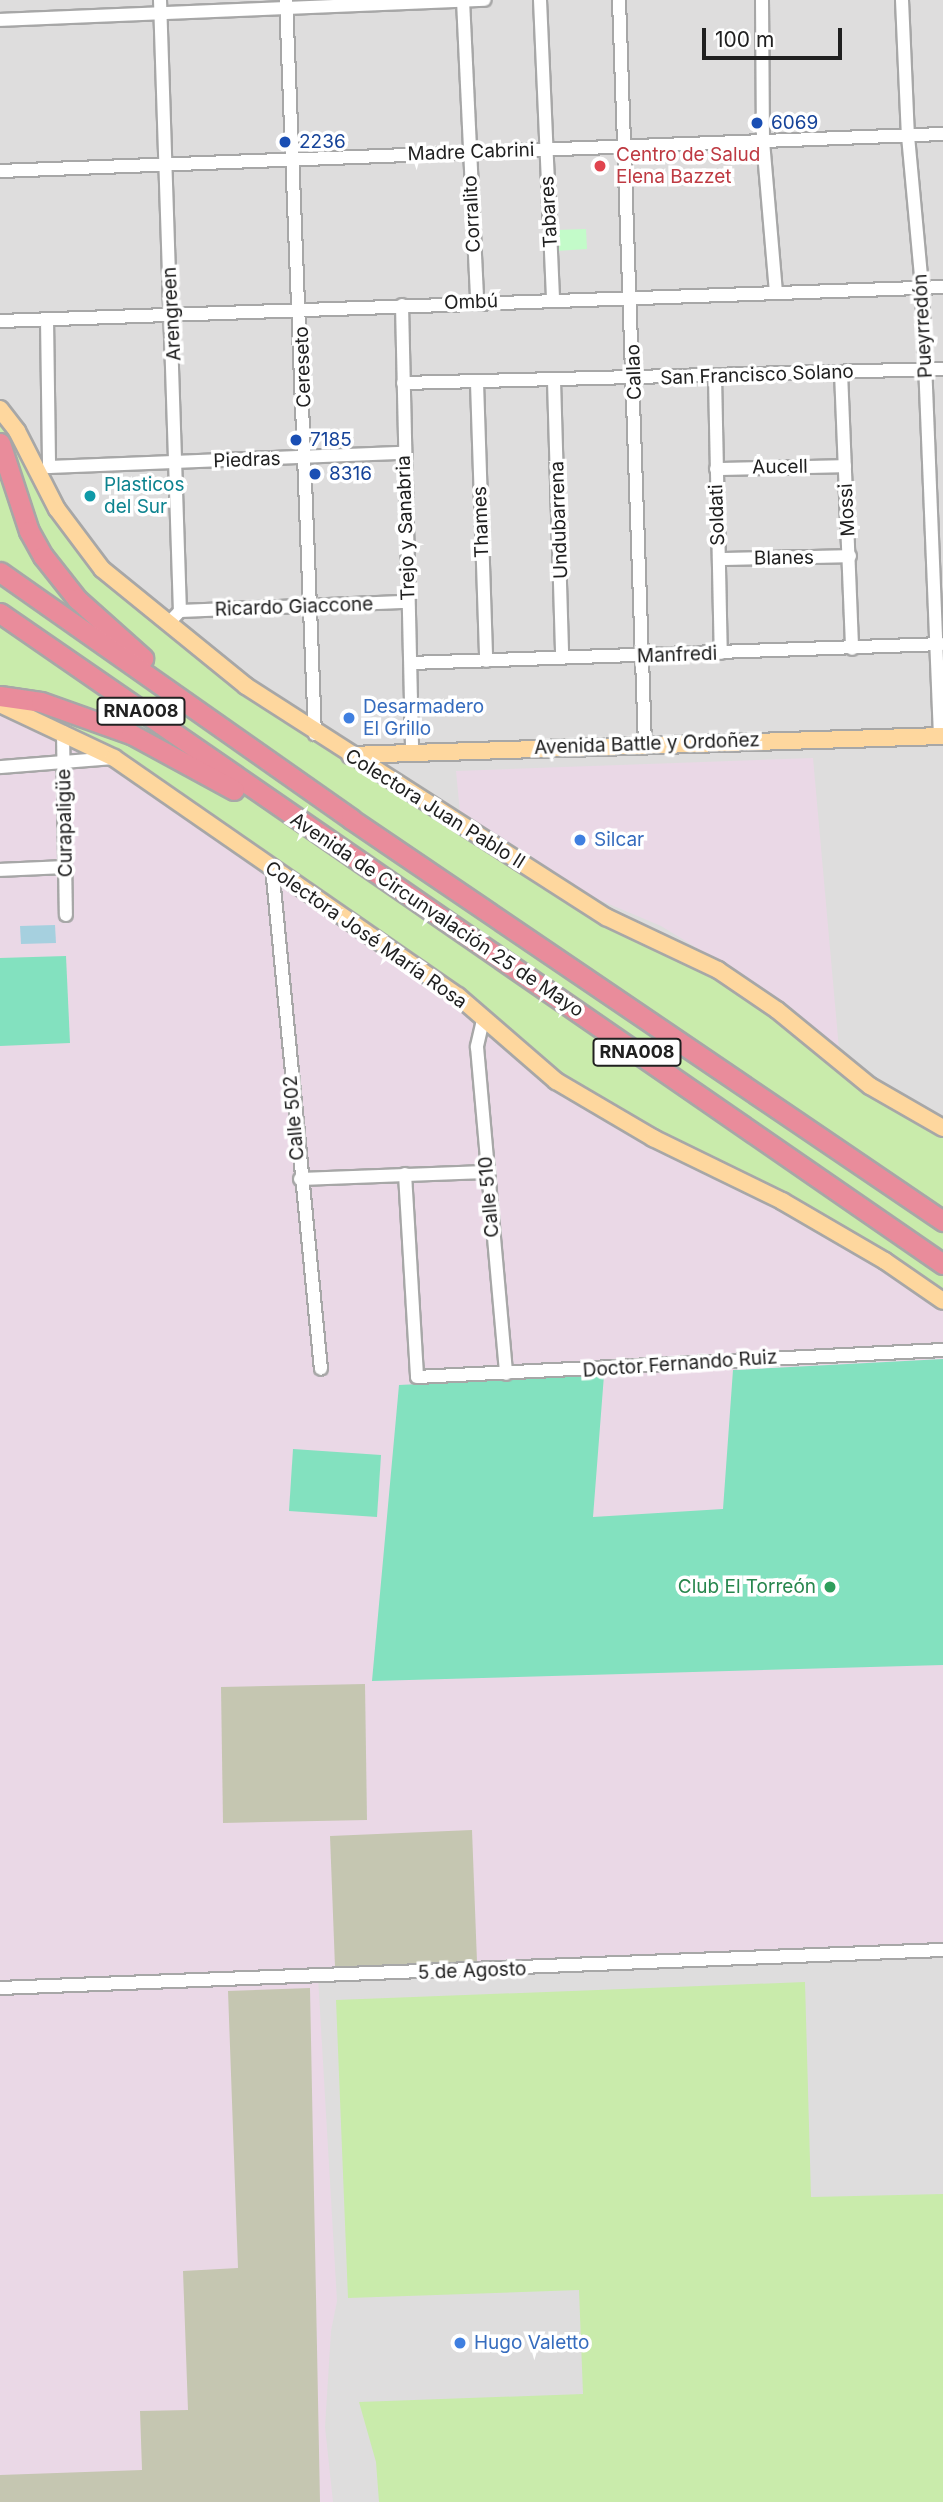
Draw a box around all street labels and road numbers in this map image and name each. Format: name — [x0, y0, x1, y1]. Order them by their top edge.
street label: Madre Cabrini — [407, 138, 535, 166]
street label: Corralito — [459, 175, 485, 253]
street label: Tabares — [536, 175, 562, 249]
street label: Arengreen — [158, 266, 186, 362]
street label: Pueyrredón — [909, 273, 937, 379]
street label: Ombú — [444, 290, 498, 314]
street label: Cereseto — [290, 326, 316, 408]
street label: Callao — [622, 344, 646, 400]
street label: San Francisco Solano — [660, 360, 854, 390]
street label: Piedras — [213, 447, 281, 473]
street label: Trejo y Sanabria — [392, 455, 420, 601]
street label: Aucell — [752, 455, 808, 479]
street label: Undubarrena — [546, 461, 572, 579]
street label: Mossi — [834, 483, 860, 537]
street label: Soldati — [705, 484, 729, 546]
street label: Thames — [468, 486, 494, 558]
street label: Blanes — [754, 546, 814, 570]
street label: Ricardo Giaccone — [214, 593, 374, 621]
street label: Manfredi — [637, 642, 717, 668]
road number: RNA008 — [96, 696, 186, 726]
street label: Avenida Battle y Ordoñez — [534, 729, 760, 759]
street label: Colectora Juan Pablo II — [341, 744, 529, 874]
street label: Curapaligüe — [53, 769, 77, 877]
street label: Avenida de Circunvalación 25 de Mayo — [286, 808, 588, 1022]
street label: Colectora José María Rosa — [261, 857, 471, 1013]
road number: RNA008 — [592, 1037, 682, 1066]
street label: Calle 502 — [279, 1075, 309, 1161]
street label: Calle 510 — [474, 1155, 504, 1239]
street label: Doctor Fernando Ruiz — [582, 1346, 778, 1382]
street label: 5 de Agosto — [417, 1958, 527, 1984]

